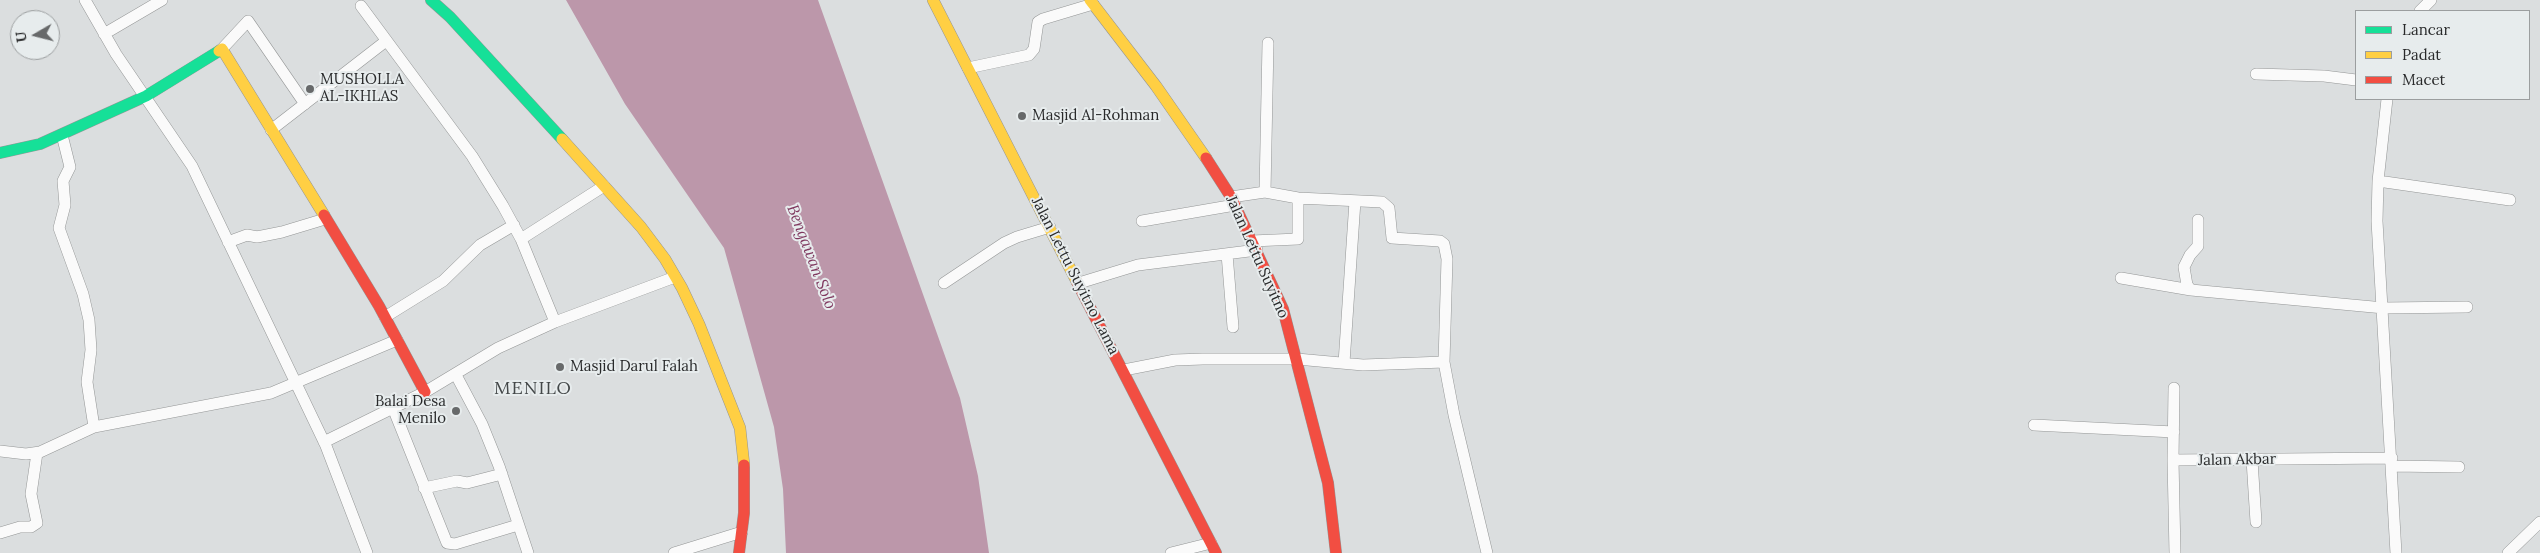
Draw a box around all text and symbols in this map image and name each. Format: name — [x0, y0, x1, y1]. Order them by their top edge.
north arrow — [10, 10, 60, 60]
legend — [2355, 10, 2530, 100]
text: Lancar — [2402, 20, 2450, 39]
text: U — [11, 30, 31, 43]
text: Padat — [2402, 45, 2441, 64]
text: Macet — [2402, 70, 2445, 89]
place label: MUSHOLLA AL-IKHLAS — [320, 71, 404, 106]
marker: MUSHOLLA AL-IKHLAS — [304, 83, 316, 95]
place label: Masjid Al-Rohman — [1032, 107, 1159, 125]
marker: Masjid Al-Rohman — [1016, 110, 1028, 122]
street label: Jalan Lettu Suyitno — [1222, 193, 1292, 321]
street label: Jalan Lettu Suyitno Lama — [1027, 194, 1123, 358]
water label: Bengawan Solo — [782, 202, 840, 312]
place label: Masjid Darul Falah — [570, 358, 698, 376]
marker: Masjid Darul Falah — [554, 361, 566, 373]
district label: MENILO — [493, 378, 573, 400]
place label: Balai Desa Menilo — [375, 393, 446, 428]
marker: Balai Desa Menilo — [450, 405, 462, 417]
street label: Jalan Akbar — [2198, 450, 2276, 470]

